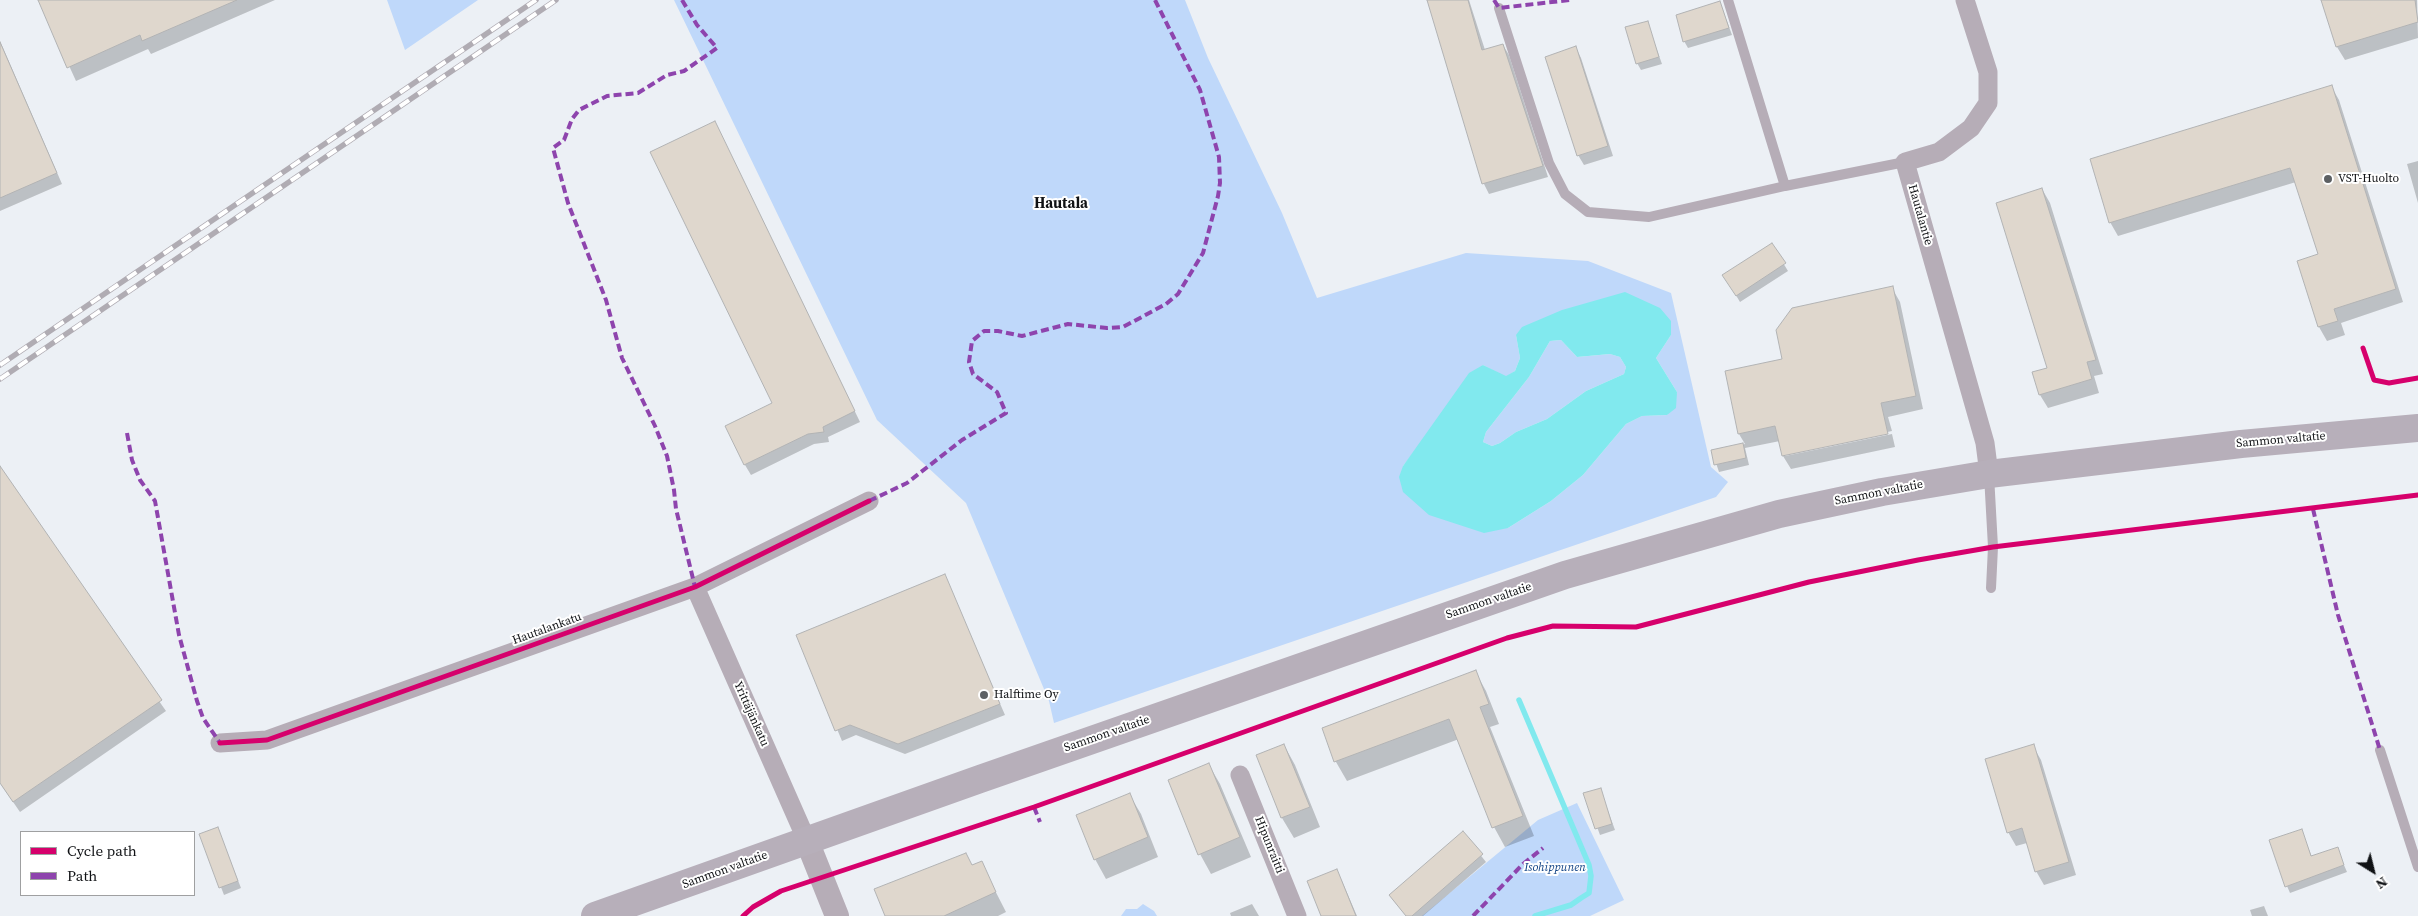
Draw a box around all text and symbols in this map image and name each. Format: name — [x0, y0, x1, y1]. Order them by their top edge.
place label: VST-Huolto — [2338, 172, 2399, 186]
marker: VST-Huolto — [2322, 173, 2334, 185]
street label: Hautalantie — [1904, 183, 1936, 247]
district label: Hautala — [1034, 195, 1088, 213]
street label: Sammon valtatie — [2236, 429, 2326, 451]
street label: Sammon valtatie — [1834, 477, 1924, 509]
street label: Sammon valtatie — [1444, 580, 1534, 622]
street label: Hautalankatu — [510, 610, 584, 648]
street label: Yrittäjänkatu — [730, 679, 772, 749]
place label: Halftime Oy — [994, 688, 1059, 702]
marker: Halftime Oy — [978, 689, 990, 701]
street label: Sammon valtatie — [1062, 713, 1152, 755]
street label: Hipunraitti — [1251, 814, 1287, 876]
legend — [20, 831, 195, 896]
text: Cycle path — [67, 840, 137, 861]
north arrow — [2348, 846, 2398, 896]
street label: Sammon valtatie — [680, 848, 770, 892]
park label: Isohippunen — [1524, 861, 1586, 875]
text: Path — [67, 865, 97, 886]
text: N — [2372, 872, 2392, 894]

